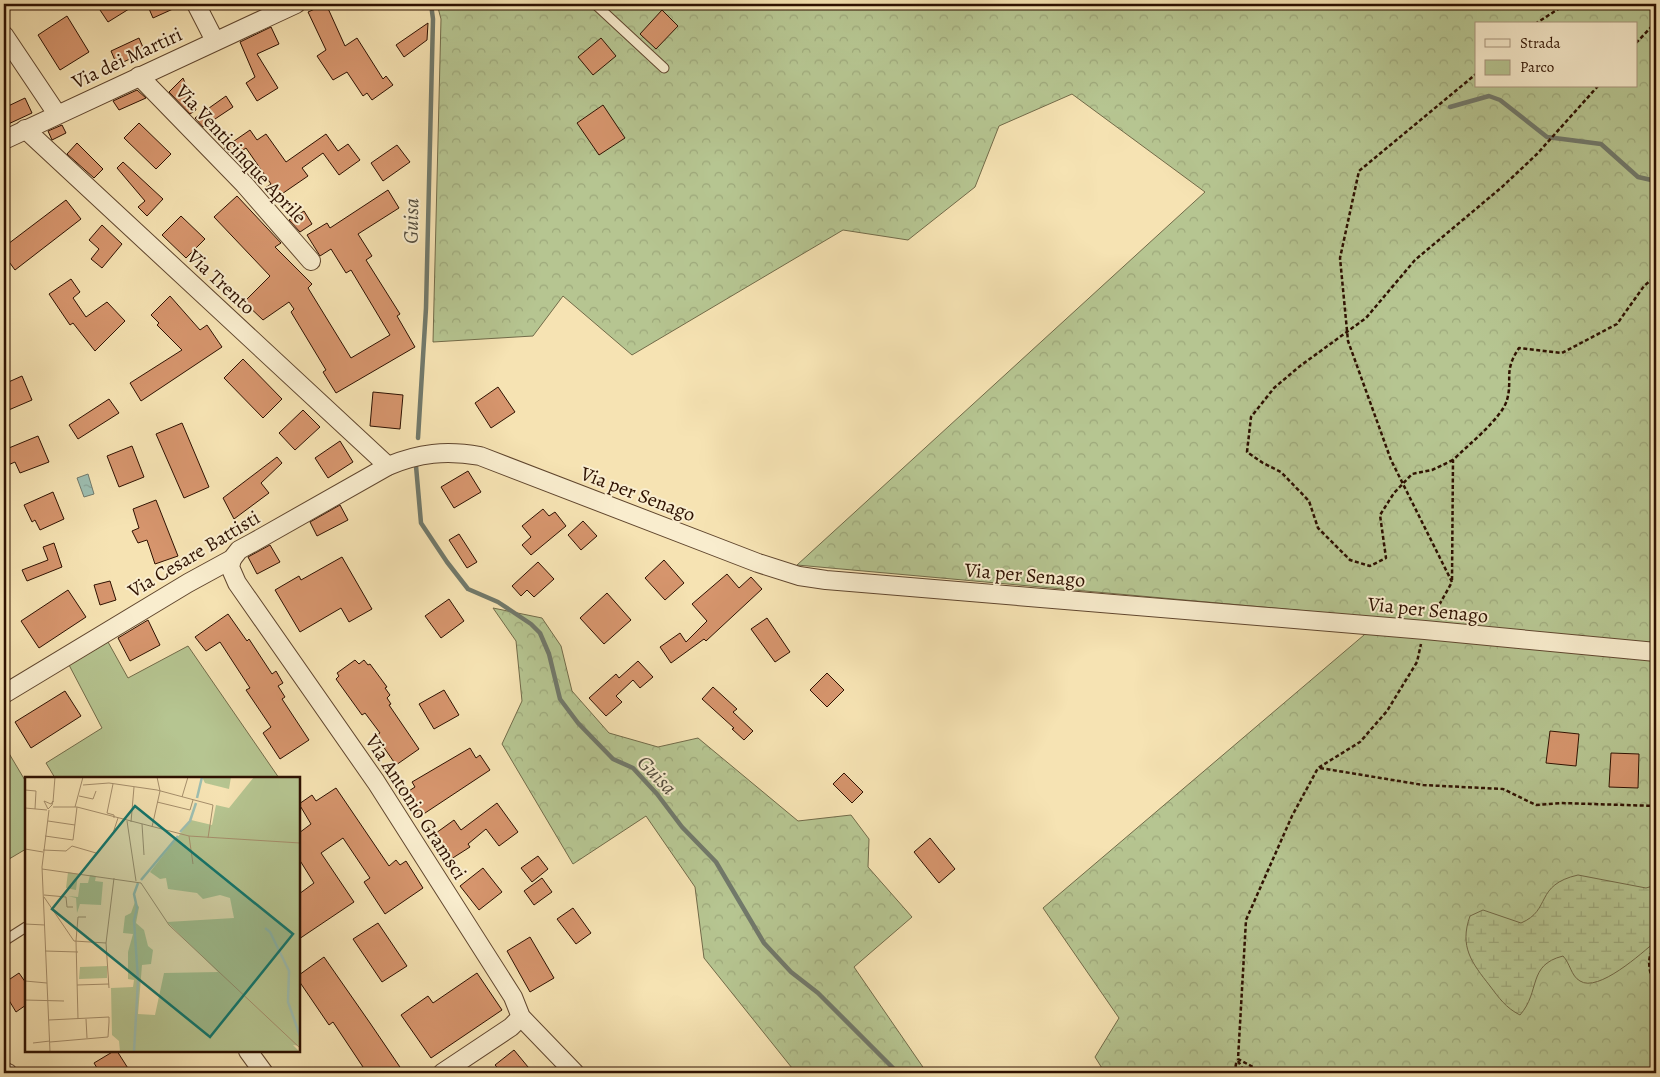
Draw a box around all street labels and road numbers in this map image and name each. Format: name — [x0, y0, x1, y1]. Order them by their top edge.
street label: Via dei Martiri — [67, 21, 187, 96]
street label: Via Venticinque Aprile — [169, 78, 313, 230]
street label: Via Trento — [180, 243, 261, 321]
street label: Via per Senago — [576, 459, 699, 528]
street label: Via Cesare Battisti — [122, 504, 265, 605]
street label: Via per Senago — [963, 556, 1086, 594]
street label: Via per Senago — [1365, 590, 1490, 630]
street label: Via Antonio Gramsci — [358, 728, 473, 885]

